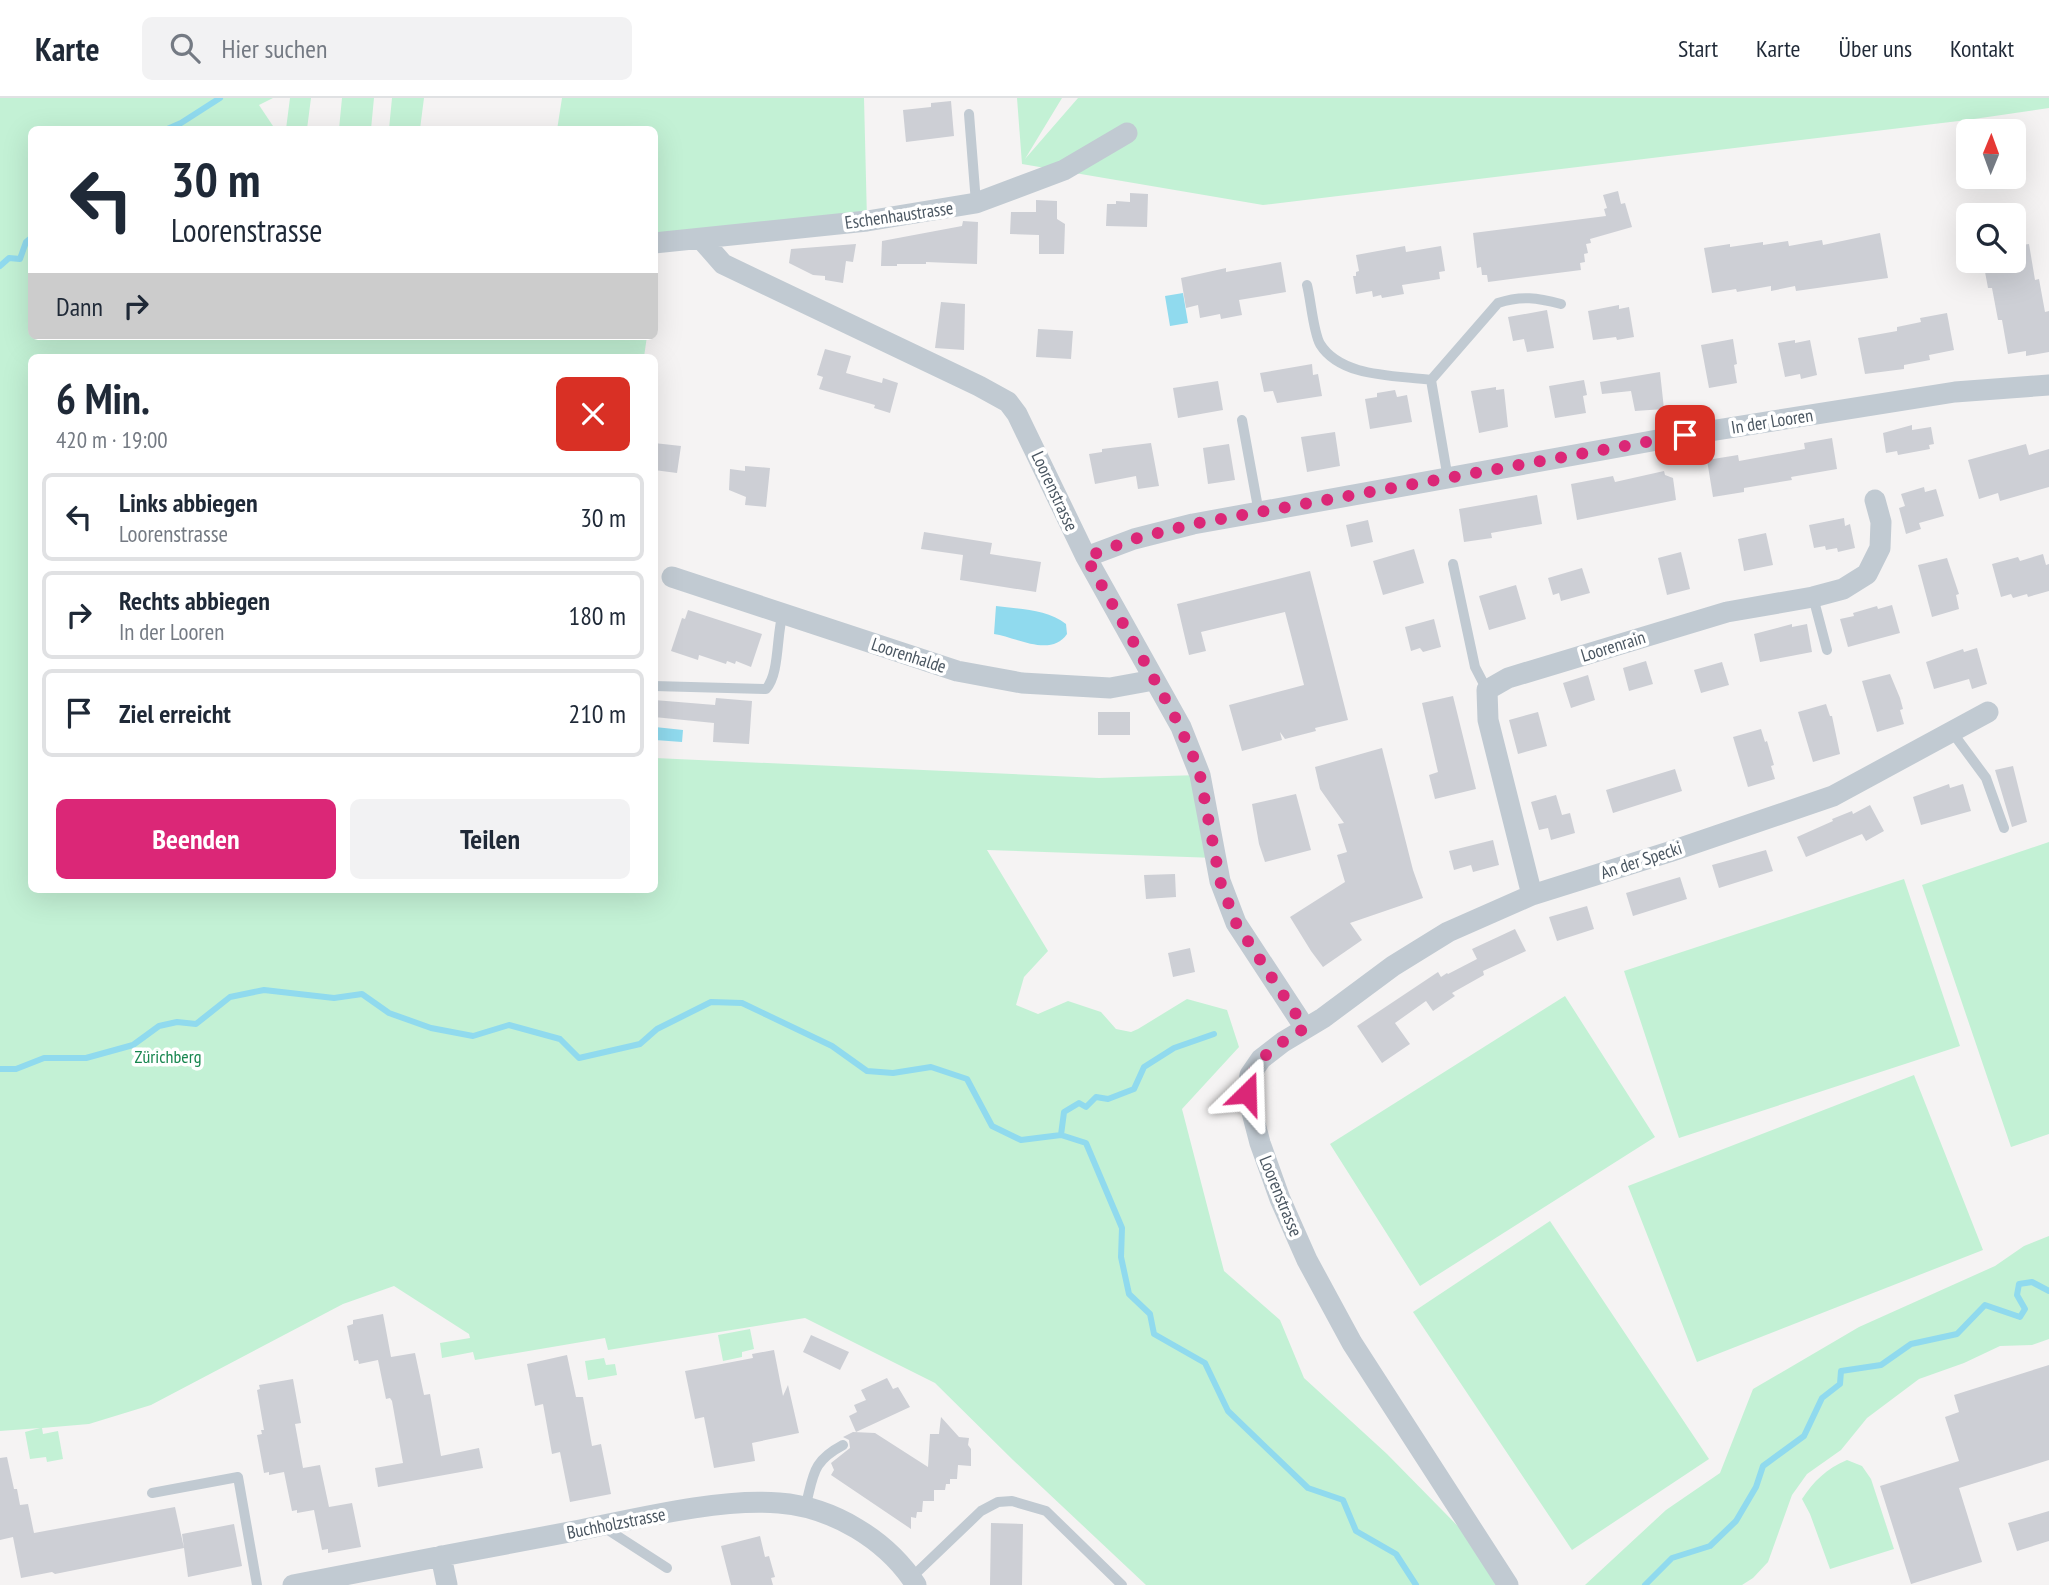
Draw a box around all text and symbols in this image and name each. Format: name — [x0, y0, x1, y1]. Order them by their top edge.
search box — [142, 17, 632, 80]
text: Karte — [35, 27, 100, 70]
icon: search — [166, 29, 204, 67]
text: Hier suchen — [222, 32, 327, 65]
text: Start — [1678, 33, 1718, 64]
text: Karte — [1756, 33, 1801, 64]
text: Über uns — [1839, 33, 1912, 64]
text: Kontakt — [1950, 33, 2014, 64]
north arrow — [1956, 119, 2026, 189]
map controls — [1956, 119, 2026, 273]
text: 30 m — [171, 147, 260, 211]
icon: left — [56, 154, 147, 245]
street label: Eschenhaustrasse — [843, 196, 955, 234]
button: search — [1956, 203, 2026, 273]
text: Loorenstrasse — [171, 209, 323, 251]
icon: right — [117, 287, 155, 325]
text: Dann — [56, 290, 103, 323]
text: 6 Min. — [56, 371, 150, 426]
button: close — [556, 377, 630, 451]
street label: In der Looren — [1730, 403, 1814, 439]
pin — [1655, 405, 1715, 465]
icon: arrive — [1666, 416, 1704, 454]
text: 420 m · 19:00 — [56, 425, 168, 454]
street label: Loorenstrasse — [1027, 448, 1083, 534]
text: Links abbiegen — [119, 486, 258, 519]
icon: left — [60, 498, 98, 536]
text: 30 m — [580, 501, 626, 534]
text: Loorenstrasse — [119, 519, 228, 548]
text: Rechts abbiegen — [119, 584, 270, 617]
icon: right — [60, 596, 98, 634]
text: 180 m — [568, 599, 626, 632]
text: In der Looren — [119, 617, 224, 646]
street label: Loorenrain — [1578, 625, 1648, 667]
street label: Loorenhalde — [869, 632, 949, 678]
icon: arrive — [60, 694, 98, 732]
text: Ziel erreicht — [119, 697, 231, 730]
text: 210 m — [568, 697, 626, 730]
button: Beenden — [56, 799, 336, 879]
button: Teilen — [350, 799, 630, 879]
street label: An der Specki — [1597, 836, 1685, 884]
park label: Zürichberg — [135, 1045, 201, 1068]
position arrow — [1210, 1056, 1284, 1130]
street label: Loorenstrasse — [1254, 1152, 1308, 1240]
street label: Buchholzstrasse — [565, 1502, 667, 1544]

